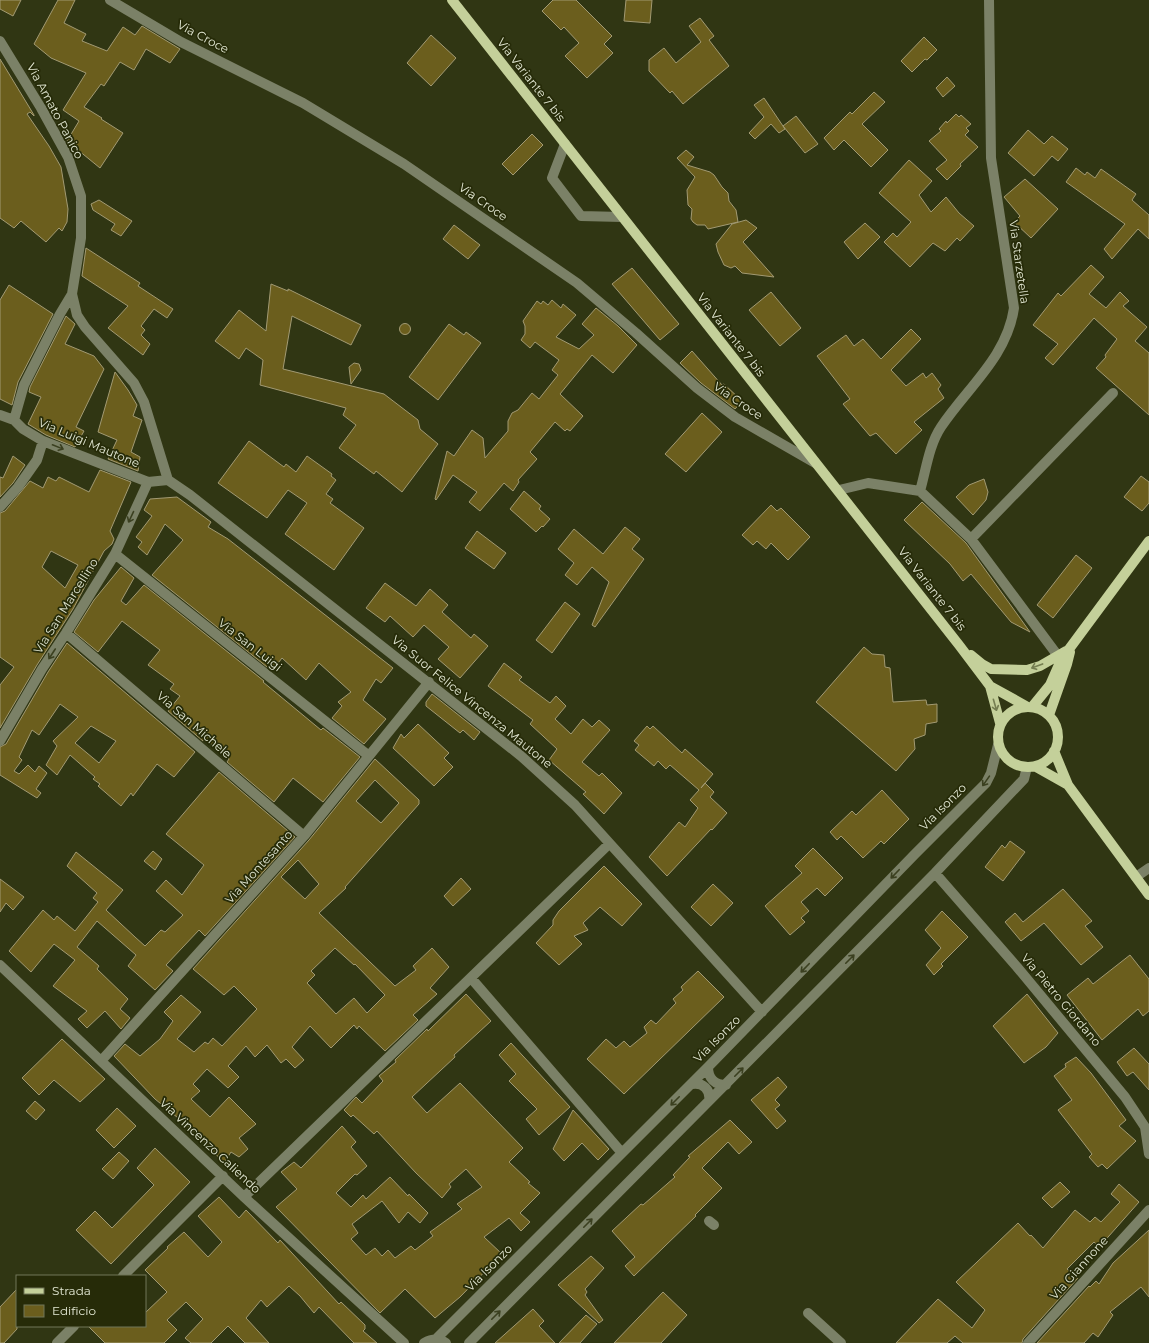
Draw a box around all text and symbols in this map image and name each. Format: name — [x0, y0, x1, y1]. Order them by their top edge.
street label: Via Croce — [175, 17, 232, 56]
street label: Via Variante 7 bis — [494, 35, 569, 125]
street label: Via Amato Panico — [24, 60, 87, 161]
street label: Via Croce — [456, 179, 511, 224]
street label: Via Starzetella — [1006, 219, 1033, 305]
street label: Via Variante 7 bis — [694, 290, 769, 380]
street label: Via Croce — [711, 379, 766, 423]
street label: Via Luigi Mautone — [36, 414, 142, 471]
one-way arrow — [52, 443, 64, 451]
one-way arrow — [127, 511, 134, 523]
street label: Via Variante 7 bis — [895, 544, 970, 634]
street label: Via San Marcellino — [30, 555, 101, 656]
street label: Via San Luigi — [215, 615, 285, 674]
street label: Via Suor Felice Vincenza Mautone — [389, 632, 556, 771]
one-way arrow — [48, 648, 56, 659]
one-way arrow — [1031, 663, 1043, 671]
street label: Via San Michele — [154, 688, 235, 761]
one-way arrow — [992, 698, 999, 711]
one-way arrow — [982, 776, 990, 787]
street label: Via Isonzo — [916, 780, 969, 833]
street label: Via Montesanto — [222, 827, 296, 907]
one-way arrow — [890, 869, 900, 879]
street label: Via Pietro Giordano — [1018, 950, 1105, 1049]
one-way arrow — [845, 954, 855, 964]
one-way arrow — [800, 963, 810, 973]
street label: Via Isonzo — [690, 1012, 743, 1065]
one-way arrow — [734, 1067, 744, 1077]
street label: Via Vincenzo Caliendo — [157, 1095, 264, 1196]
one-way arrow — [670, 1096, 680, 1106]
one-way arrow — [583, 1218, 593, 1228]
street label: Via Giannone — [1046, 1233, 1111, 1303]
street label: Via Isonzo — [462, 1241, 515, 1294]
legend — [16, 1275, 146, 1327]
text: Strada — [52, 1283, 91, 1298]
text: Edificio — [52, 1303, 96, 1318]
one-way arrow — [491, 1310, 501, 1320]

